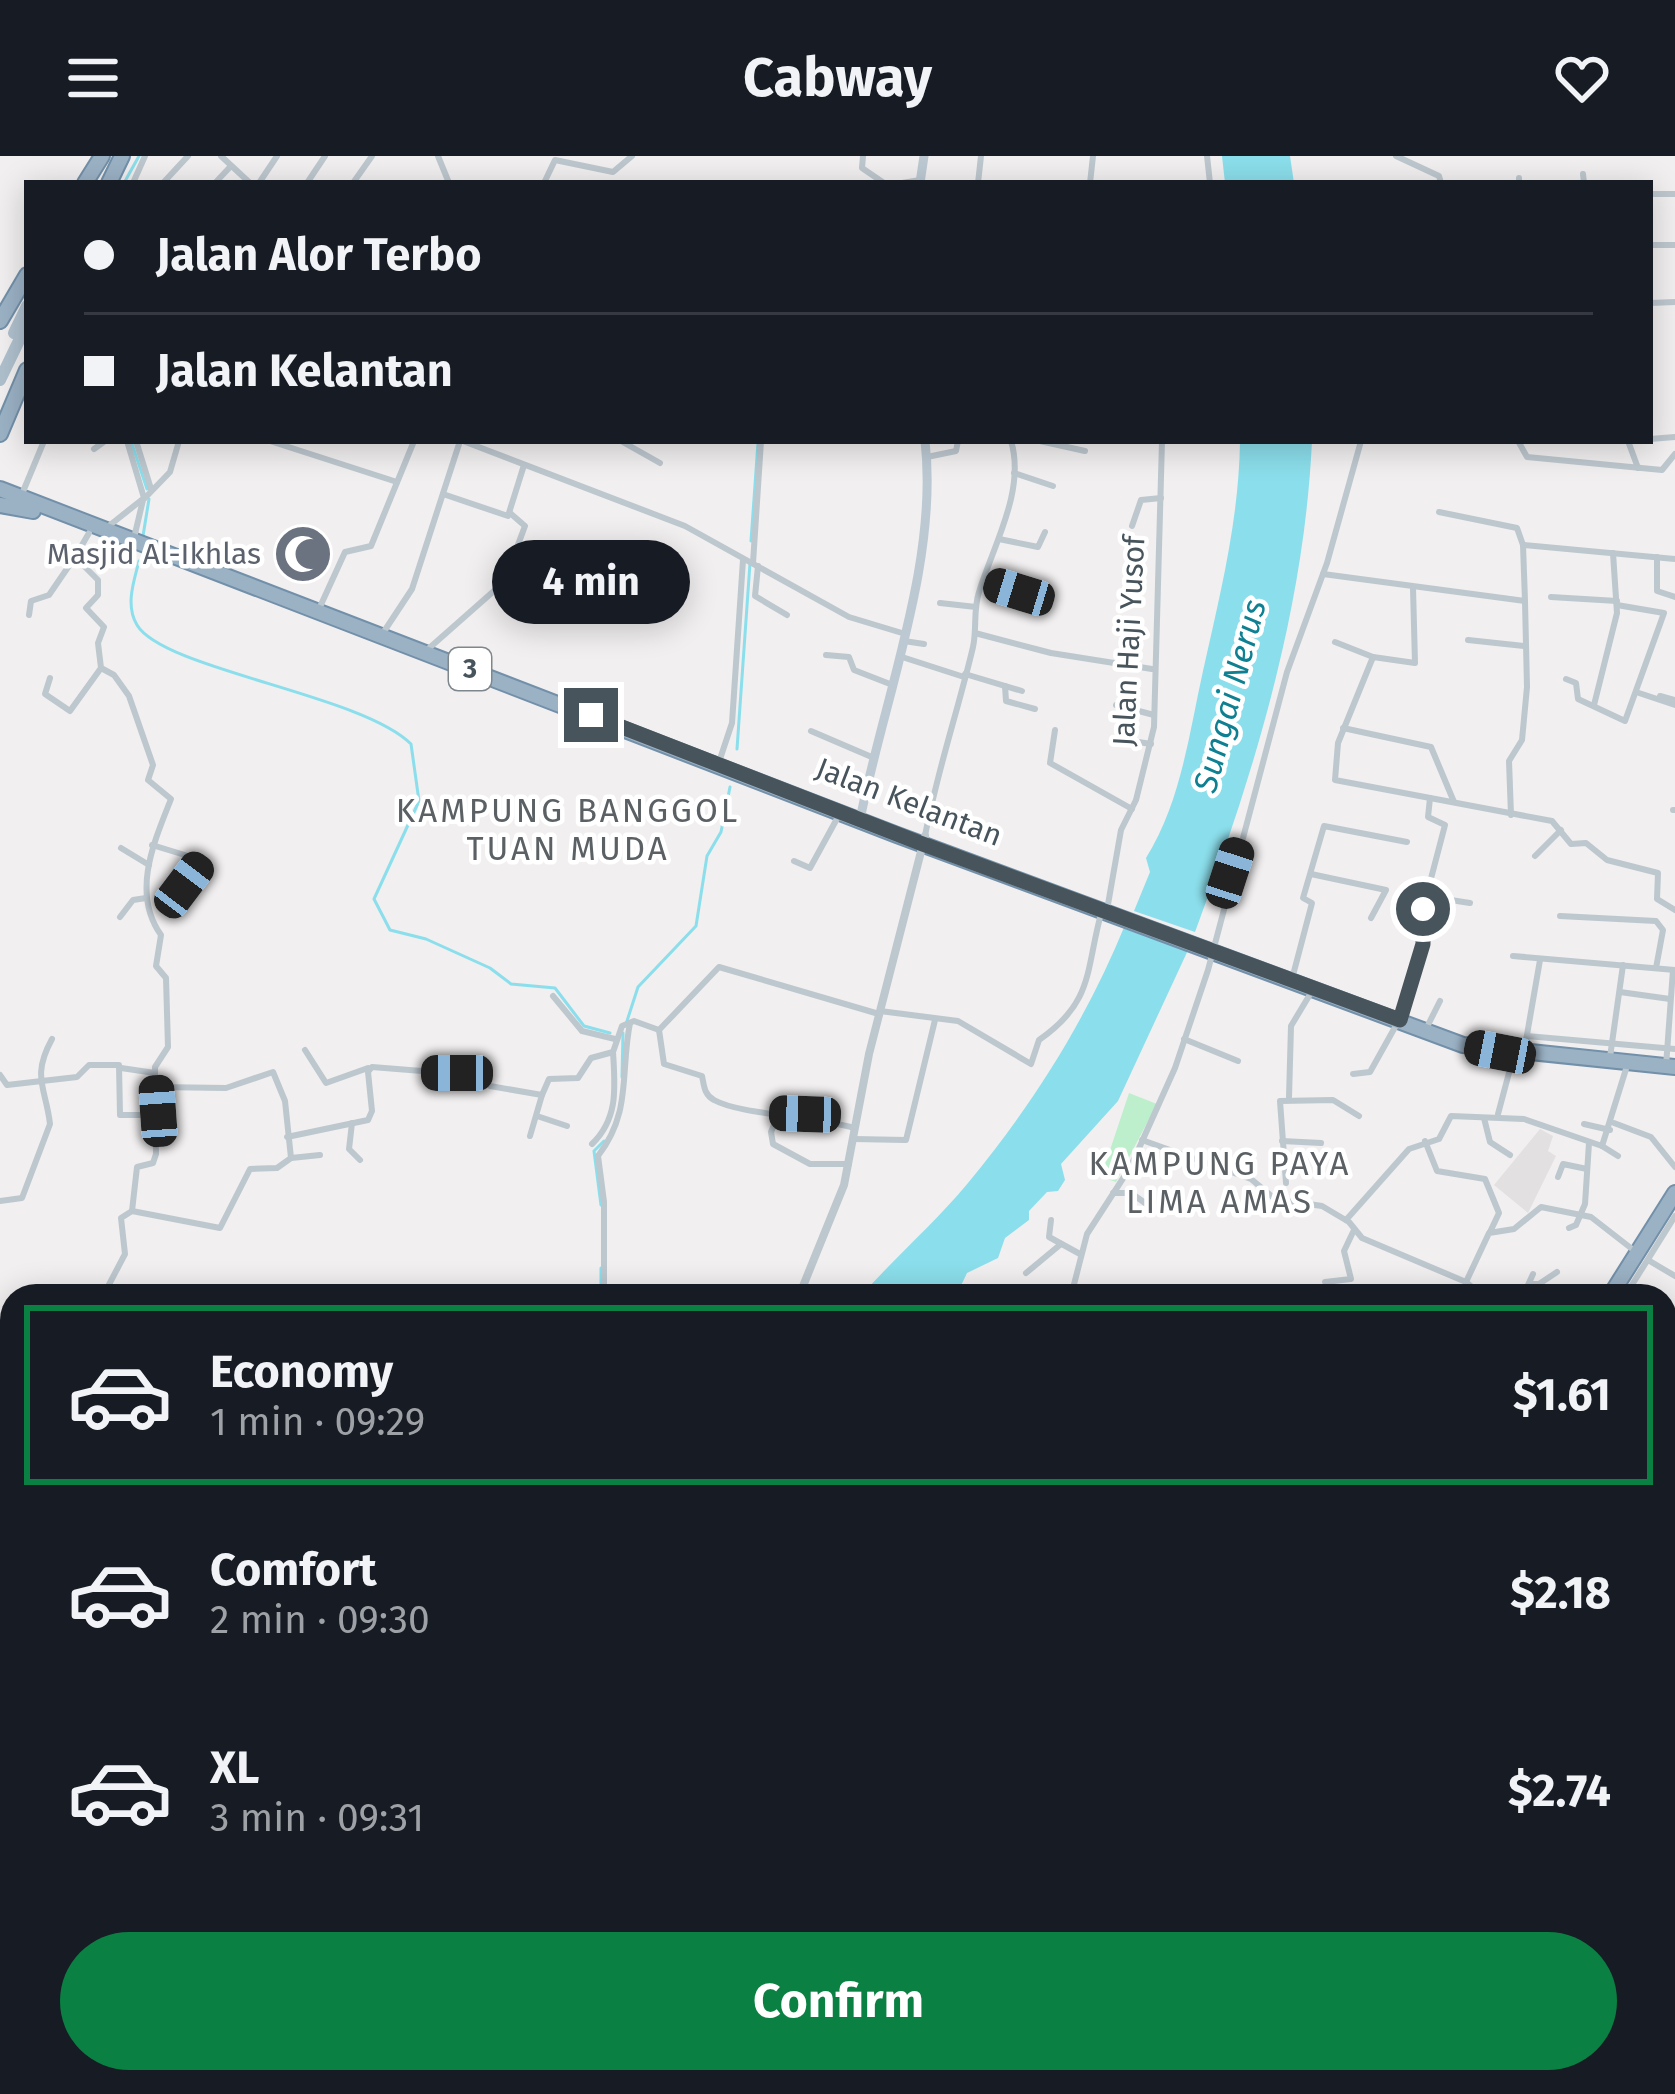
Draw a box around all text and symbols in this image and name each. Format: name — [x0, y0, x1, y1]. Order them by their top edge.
icon: menu — [60, 45, 126, 111]
icon: heart — [1549, 45, 1615, 111]
text: Cabway — [743, 46, 932, 110]
text: Jalan Alor Terbo — [156, 228, 481, 282]
text: Jalan Kelantan — [156, 344, 453, 398]
mosque icon: Masjid Al-Ikhlas — [272, 523, 334, 585]
street label: Jalan Haji Yusof — [1106, 533, 1153, 747]
place label: Masjid Al-Ikhlas — [47, 536, 261, 572]
callout: 4 min — [492, 541, 690, 625]
text: 4 min — [542, 559, 640, 605]
car — [979, 564, 1059, 620]
water label: Sungai Nerus — [1185, 595, 1275, 798]
road number: 3 — [449, 648, 491, 690]
route end — [564, 688, 618, 742]
street label: Jalan Kelantan — [811, 750, 1007, 854]
district label: KAMPUNG BANGGOL TUAN MUDA — [396, 791, 740, 869]
car — [1202, 833, 1258, 913]
car — [148, 845, 220, 925]
route start — [1396, 882, 1450, 936]
car — [1461, 1027, 1539, 1077]
car — [421, 1055, 493, 1091]
car — [138, 1074, 178, 1148]
car — [768, 1095, 842, 1133]
district label: KAMPUNG PAYA LIMA AMAS — [1088, 1144, 1352, 1222]
icon: car — [66, 1341, 174, 1449]
text: Economy — [210, 1345, 393, 1399]
text: $1.61 — [1513, 1368, 1611, 1422]
text: 1 min · 09:29 — [210, 1399, 425, 1445]
icon: car — [66, 1539, 174, 1647]
text: Comfort — [210, 1543, 377, 1597]
text: $2.18 — [1510, 1566, 1611, 1620]
text: 2 min · 09:30 — [210, 1597, 430, 1643]
icon: car — [66, 1737, 174, 1845]
text: XL — [210, 1741, 259, 1795]
text: $2.74 — [1508, 1764, 1611, 1818]
text: 3 min · 09:31 — [210, 1795, 424, 1841]
button: Confirm — [60, 1932, 1617, 2070]

